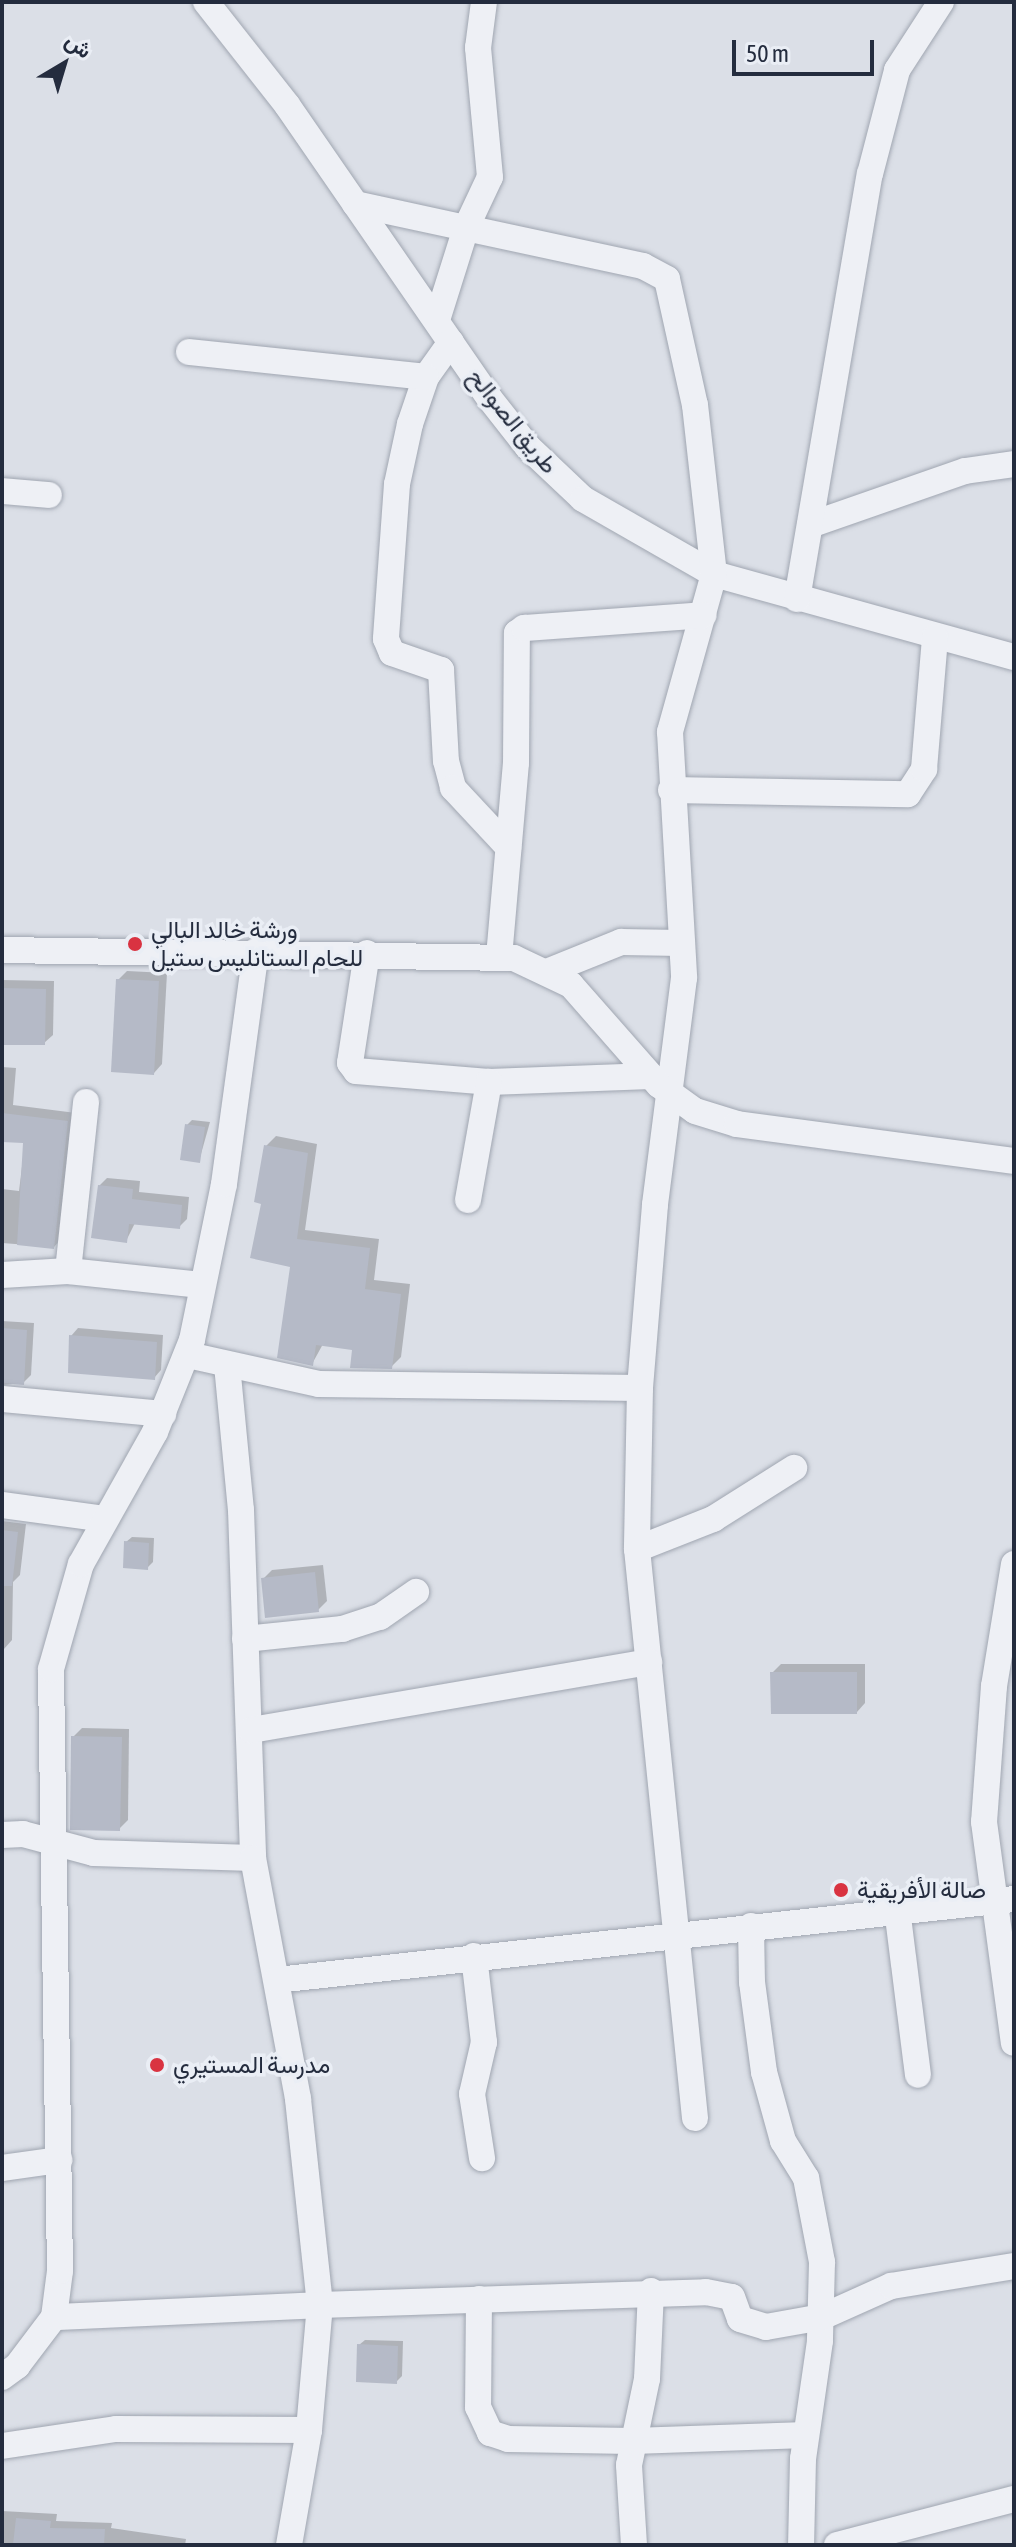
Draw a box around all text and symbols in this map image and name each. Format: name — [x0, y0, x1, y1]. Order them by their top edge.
north arrow — [24, 24, 104, 104]
scale bar — [736, 24, 878, 74]
text: ش — [60, 27, 97, 63]
text: 50 m — [746, 40, 789, 67]
street label: طريق الصوالح — [462, 363, 564, 479]
place label: ورشة خالد البالي للحام الستانليس ستيل — [151, 916, 363, 972]
marker: ورشة خالد البالي للحام الستانليس ستيل — [126, 935, 144, 953]
place label: صالة الأفريقية — [857, 1876, 986, 1904]
marker: صالة الأفريقية — [832, 1881, 850, 1899]
place label: مدرسة المستيري — [173, 2051, 330, 2079]
marker: مدرسة المستيري — [148, 2056, 166, 2074]

